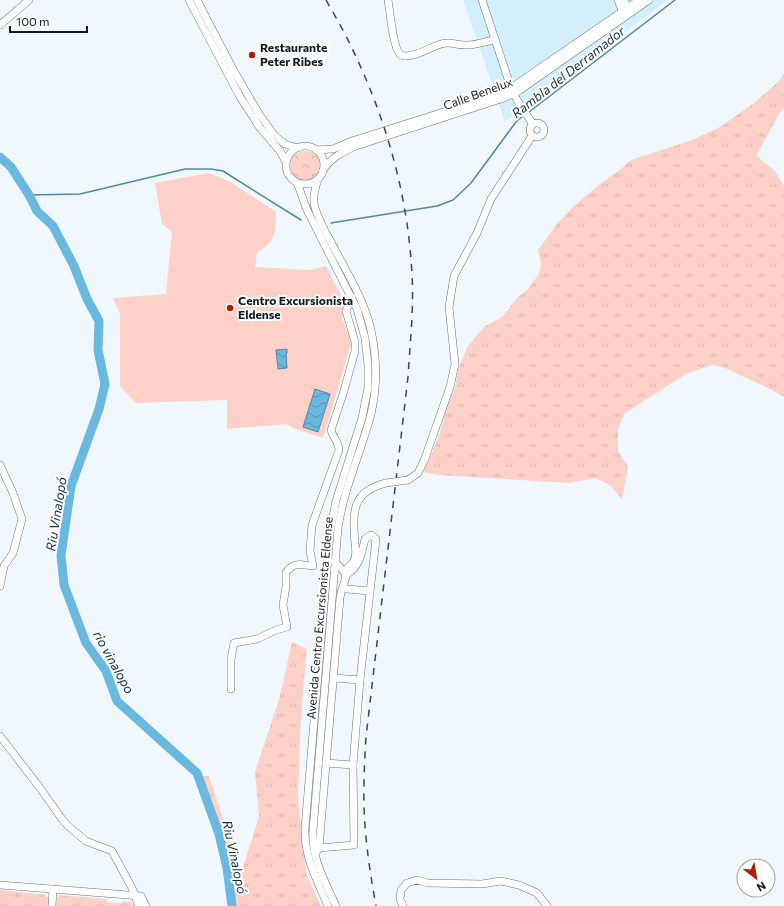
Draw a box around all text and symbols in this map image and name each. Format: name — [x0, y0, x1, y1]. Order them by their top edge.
scale bar — [10, 8, 87, 34]
text: 100 m — [16, 14, 50, 28]
water label: Rambla del Derramador — [508, 22, 628, 121]
place label: Restaurante Peter Ribes — [260, 40, 327, 68]
marker: Restaurante Peter Ribes — [247, 50, 257, 60]
street label: Calle Benelux — [441, 74, 515, 112]
place label: Centro Excursionista Eldense — [238, 293, 353, 321]
marker: Centro Excursionista Eldense — [225, 303, 235, 313]
water label: Riu Vinalopó — [42, 476, 70, 552]
street label: Avenida Centro Excursionista Eldense — [303, 516, 335, 720]
water label: rio vinalopo — [90, 628, 138, 697]
water label: Riu Vinalopó — [219, 819, 251, 895]
north arrow — [736, 858, 776, 898]
text: N — [755, 879, 768, 895]

